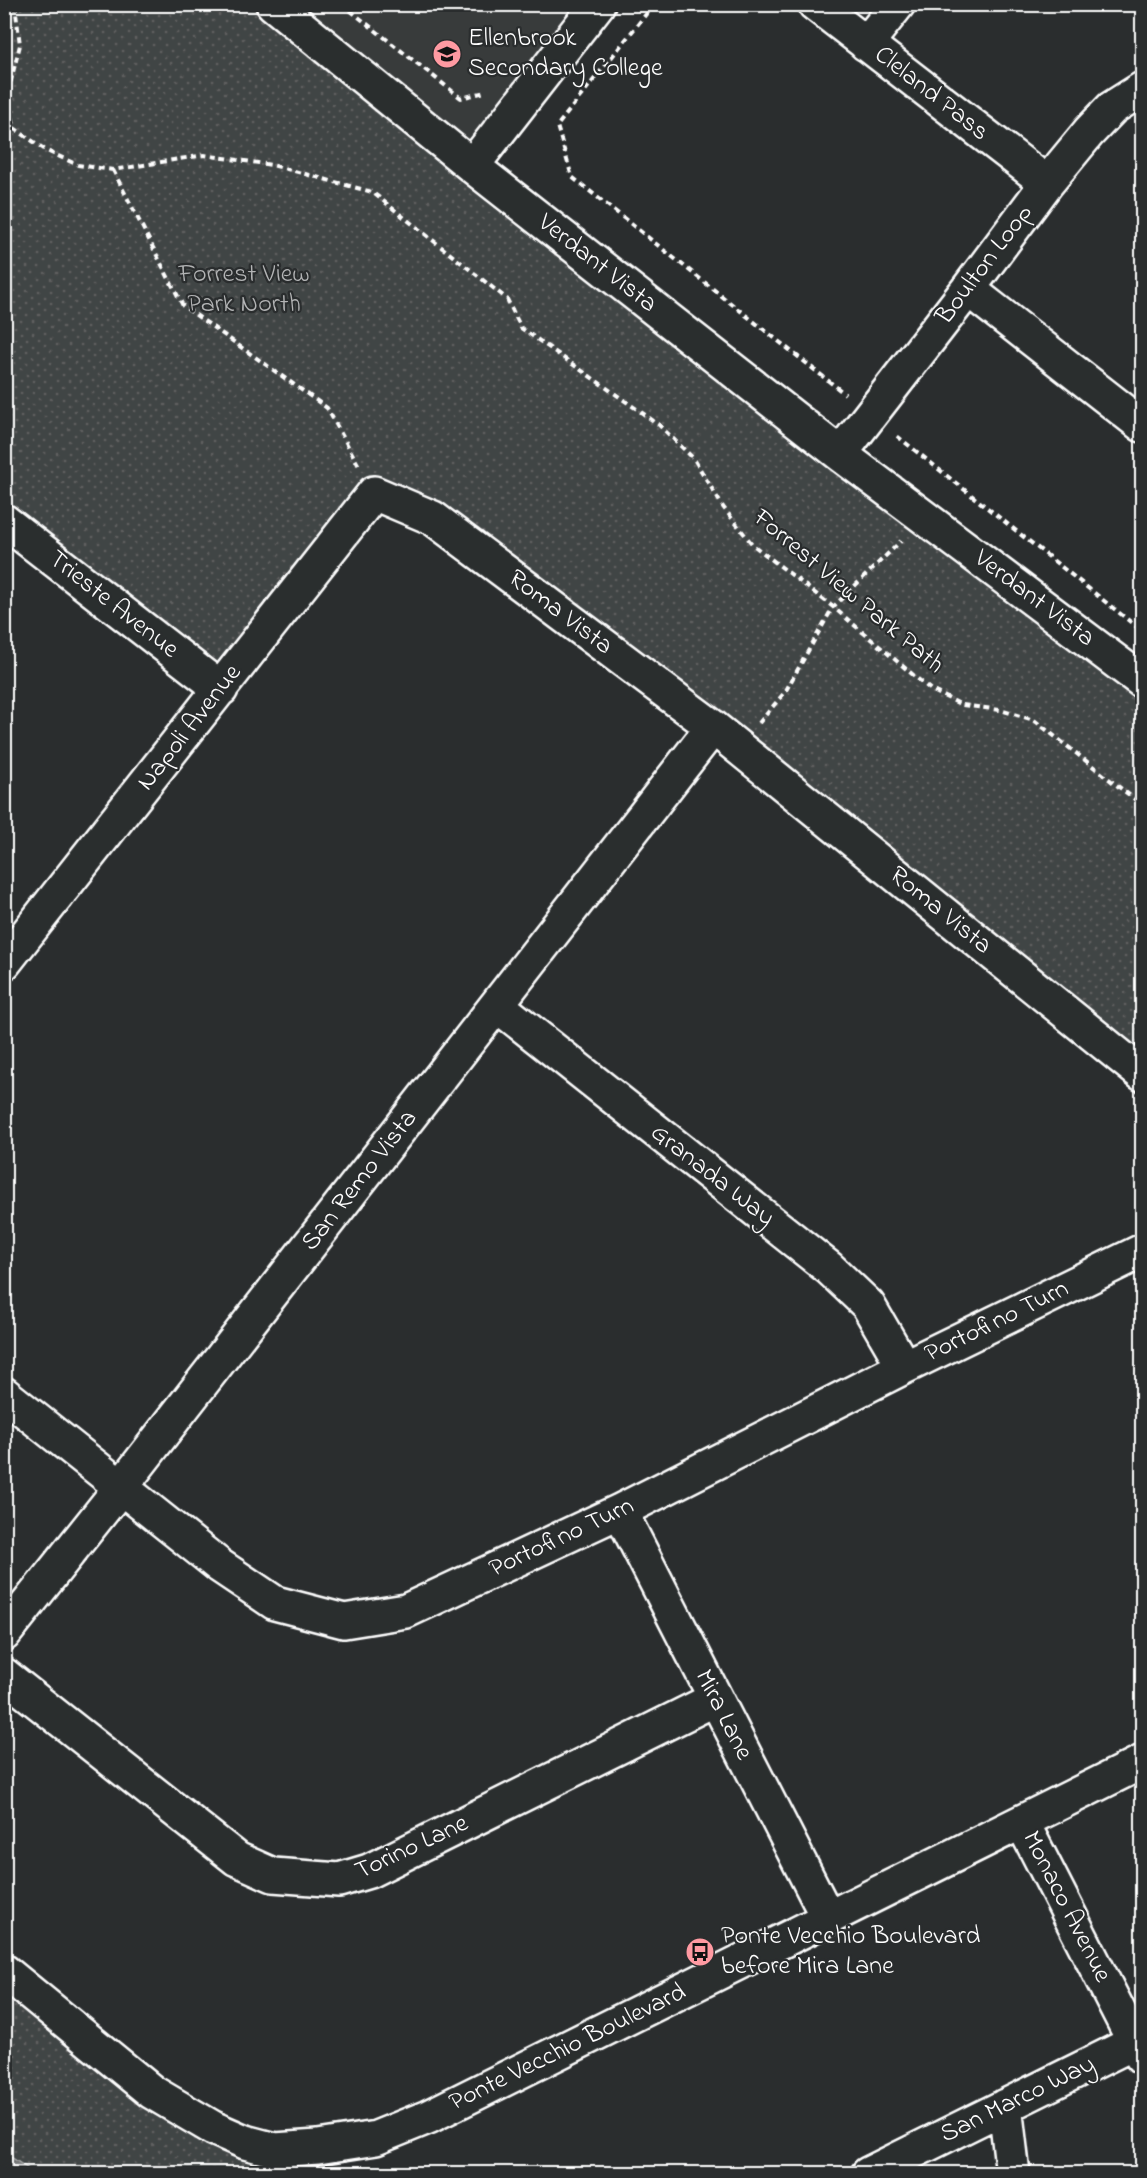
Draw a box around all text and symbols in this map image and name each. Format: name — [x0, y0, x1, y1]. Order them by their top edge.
place label: Ellenbrook Secondary College — [468, 20, 663, 88]
street label: Cleland Pass — [865, 37, 997, 151]
school or university icon: Ellenbrook Secondary College — [431, 38, 463, 70]
street label: Boulton Loop — [926, 197, 1043, 334]
street label: Verdant Vista — [528, 204, 665, 323]
park label: Forrest View Park North — [177, 256, 310, 324]
street label: Forrest View Park Path — [743, 500, 952, 684]
street label: Verdant Vista — [965, 540, 1102, 657]
street label: Trieste Avenue — [39, 542, 187, 669]
street label: Roma Vista — [500, 561, 620, 665]
street label: Napoli Avenue — [128, 656, 252, 799]
street label: Roma Vista — [880, 858, 1000, 964]
street label: San Remo Vista — [293, 1102, 427, 1260]
street label: Granada Way — [642, 1115, 782, 1237]
street label: Portofino Turn — [919, 1271, 1075, 1373]
street label: Portofino Turn — [483, 1488, 641, 1588]
street label: Mira Lane — [684, 1663, 762, 1767]
street label: Torino Lane — [349, 1805, 475, 1891]
street label: Monaco Avenue — [1012, 1825, 1121, 1990]
place label: Ponte Vecchio Boulevard before Mira Lane — [721, 1918, 981, 1986]
bus stop icon: Ponte Vecchio Boulevard before Mira Lane — [684, 1936, 716, 1968]
street label: Ponte Vecchio Boulevard — [443, 1974, 693, 2122]
street label: San Marco Way — [934, 2046, 1102, 2154]

